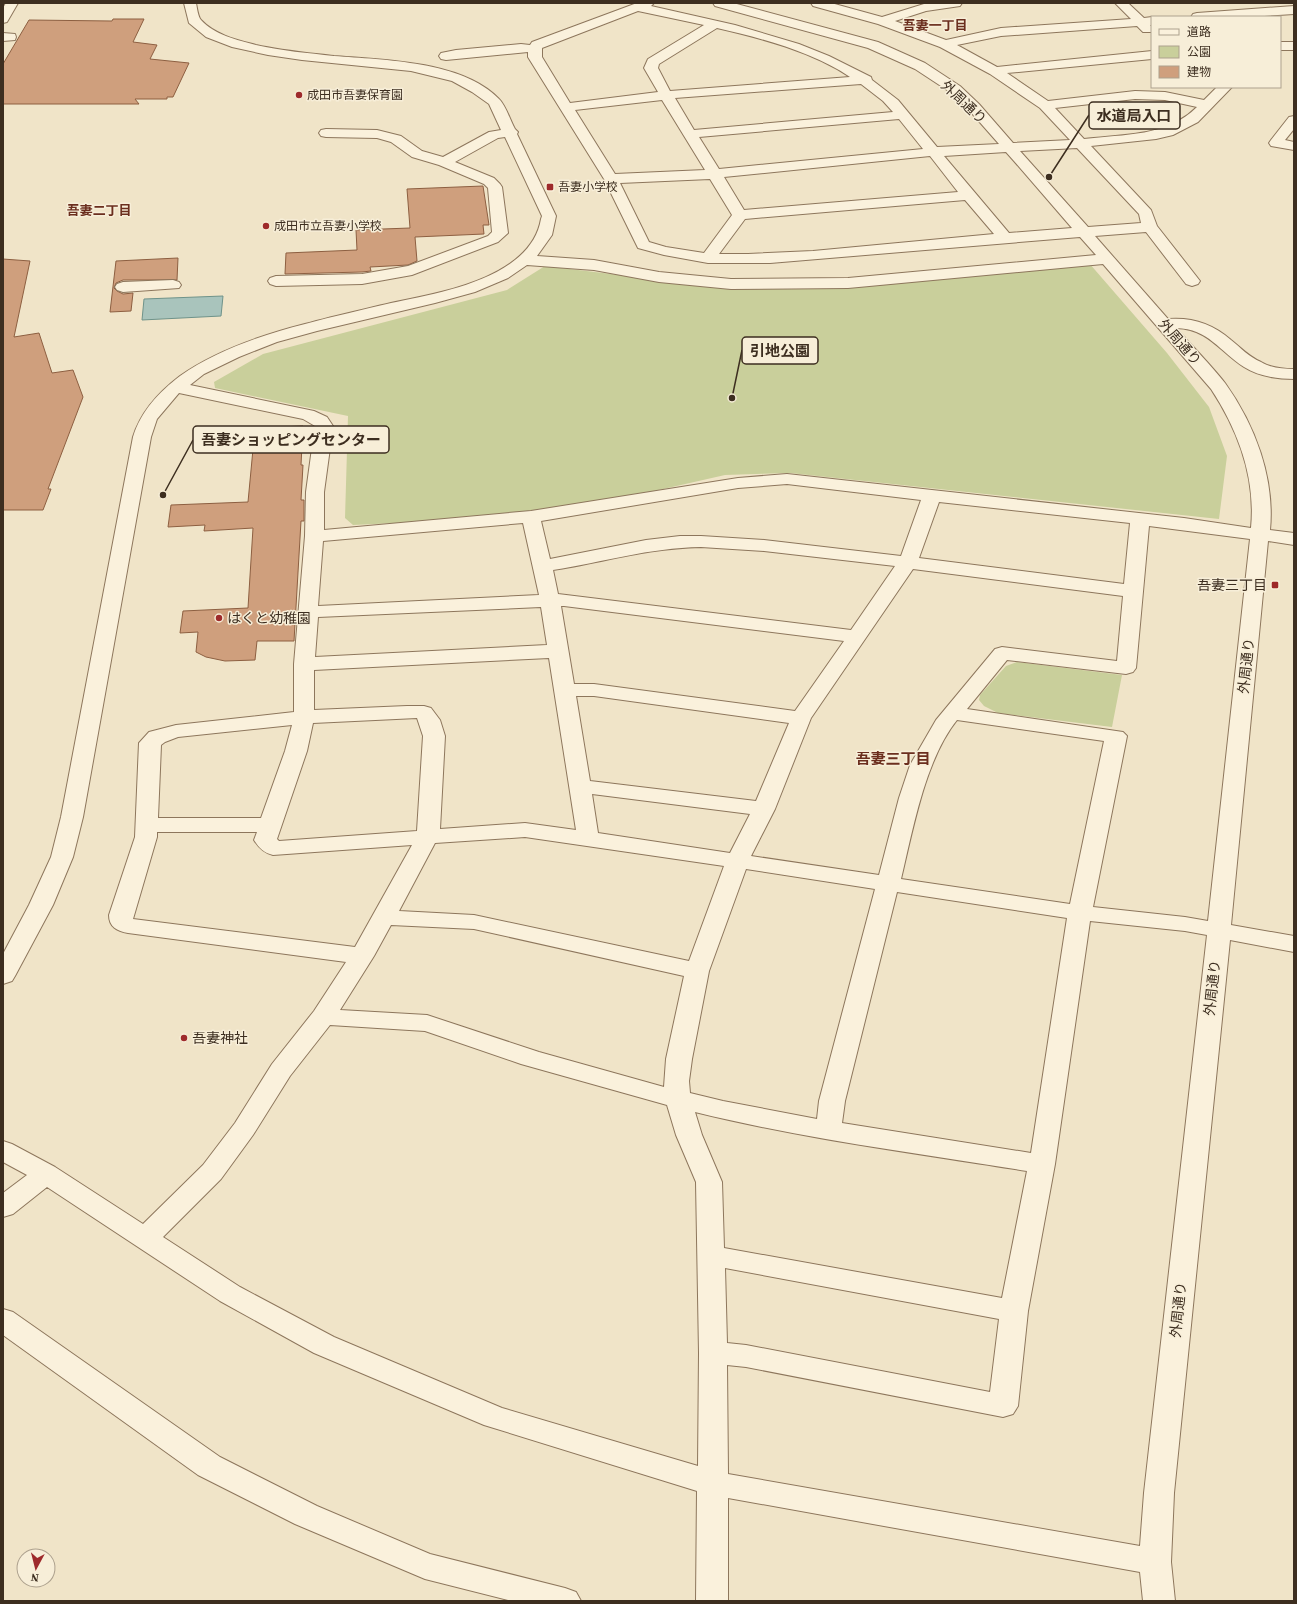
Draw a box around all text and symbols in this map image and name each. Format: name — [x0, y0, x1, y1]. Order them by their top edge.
legend — [1151, 16, 1281, 88]
district label: 吾妻一丁目 — [902, 17, 968, 34]
text: 道路 — [1187, 24, 1211, 40]
text: 公園 — [1187, 44, 1211, 60]
text: 建物 — [1187, 64, 1211, 80]
street label: 外周通り — [937, 76, 991, 128]
place label: 成田市吾妻保育園 — [307, 87, 403, 103]
marker: 成田市吾妻保育園 — [294, 90, 304, 100]
callout: 水道局入口 — [1089, 102, 1180, 129]
text: 水道局入口 — [1096, 105, 1172, 126]
place label: 吾妻小学校 — [558, 179, 618, 195]
marker: 吾妻小学校 — [545, 182, 555, 192]
district label: 吾妻二丁目 — [66, 202, 132, 219]
place label: 成田市立吾妻小学校 — [274, 218, 382, 234]
marker: 成田市立吾妻小学校 — [261, 221, 271, 231]
street label: 外周通り — [1154, 314, 1206, 370]
callout: 引地公園 — [742, 337, 818, 364]
text: 引地公園 — [750, 340, 810, 361]
callout: 吾妻ショッピングセンター — [193, 426, 389, 453]
text: 吾妻ショッピングセンター — [201, 429, 381, 450]
place label: 吾妻三丁目 — [1197, 575, 1267, 595]
marker: 吾妻三丁目 — [1270, 580, 1280, 590]
place label: はくと幼稚園 — [227, 608, 311, 628]
marker: はくと幼稚園 — [214, 613, 224, 623]
street label: 外周通り — [1233, 637, 1259, 695]
district label: 吾妻三丁目 — [855, 748, 931, 769]
street label: 外周通り — [1199, 959, 1225, 1017]
place label: 吾妻神社 — [192, 1028, 248, 1048]
marker: 吾妻神社 — [179, 1033, 189, 1043]
street label: 外周通り — [1165, 1281, 1191, 1339]
north arrow — [16, 1548, 56, 1588]
text: N — [30, 1569, 40, 1585]

